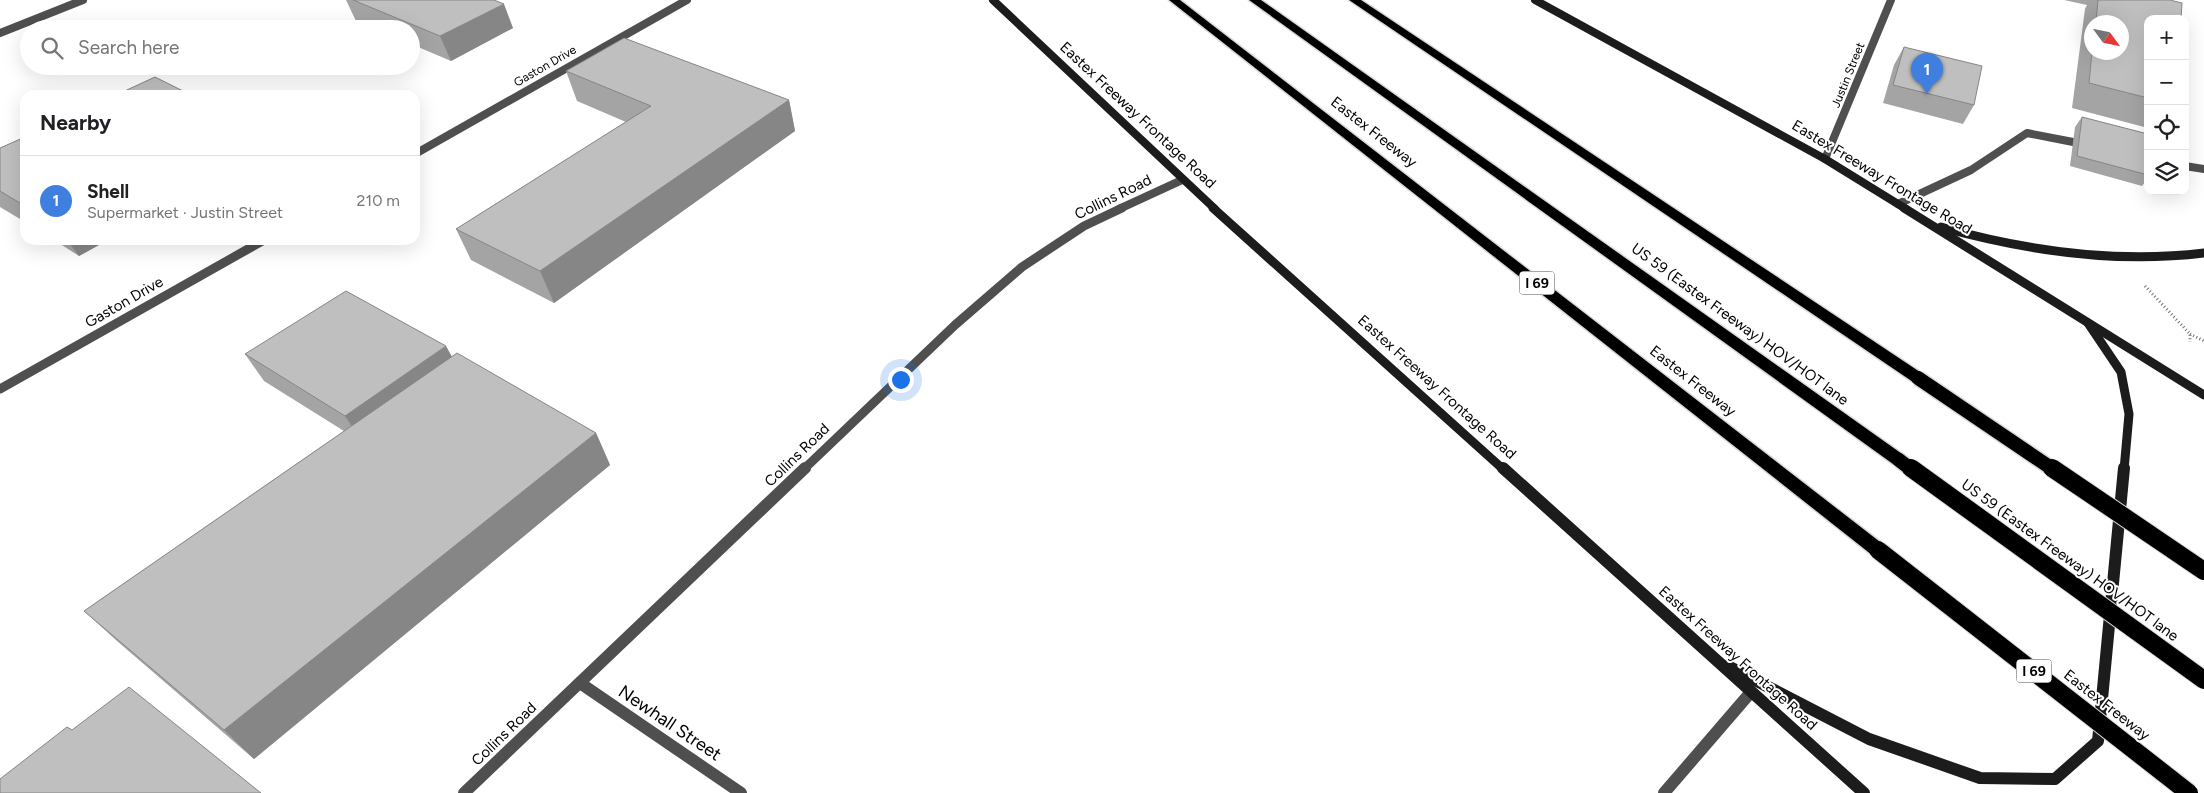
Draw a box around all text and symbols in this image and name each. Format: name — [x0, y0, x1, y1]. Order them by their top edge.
north arrow — [2084, 15, 2129, 60]
map controls — [2144, 15, 2189, 195]
button: + — [2144, 15, 2189, 60]
search box — [20, 20, 420, 75]
icon: search — [38, 34, 66, 62]
text: Search here — [78, 36, 180, 59]
street label: Eastex Freeway Frontage Road — [1056, 38, 1220, 192]
street label: Justin Street — [1829, 40, 1868, 110]
street label: Gaston Drive — [511, 42, 579, 89]
pin: 1 — [1911, 53, 1943, 94]
button: − — [2144, 60, 2189, 105]
street label: Eastex Freeway — [1327, 93, 1421, 171]
button: locate — [2144, 105, 2189, 150]
text: Nearby — [40, 110, 111, 135]
street label: Eastex Freeway Frontage Road — [1789, 116, 1975, 238]
button: layers — [2144, 150, 2189, 195]
street label: Collins Road — [1072, 171, 1154, 223]
text: Shell — [87, 180, 129, 203]
text: 1 — [53, 191, 59, 210]
text: 210 m — [357, 191, 400, 210]
text: Supermarket · Justin Street — [87, 203, 283, 222]
street label: US 59 (Eastex Freeway) HOV/HOT lane — [1628, 239, 1852, 409]
street label: Gaston Drive — [82, 272, 166, 332]
road number: I 69 — [1520, 272, 1554, 294]
street label: Eastex Freeway Frontage Road — [1354, 311, 1520, 463]
street label: Eastex Freeway — [1646, 342, 1740, 420]
your location — [888, 367, 914, 393]
street label: Collins Road — [761, 420, 833, 490]
street label: US 59 (Eastex Freeway) HOV/HOT lane — [1958, 475, 2182, 645]
street label: Eastex Freeway Frontage Road — [1655, 582, 1821, 734]
road number: I 69 — [2016, 659, 2052, 682]
street label: Eastex Freeway — [2060, 666, 2154, 744]
street label: Newhall Street — [614, 680, 726, 766]
street label: Collins Road — [468, 699, 540, 769]

